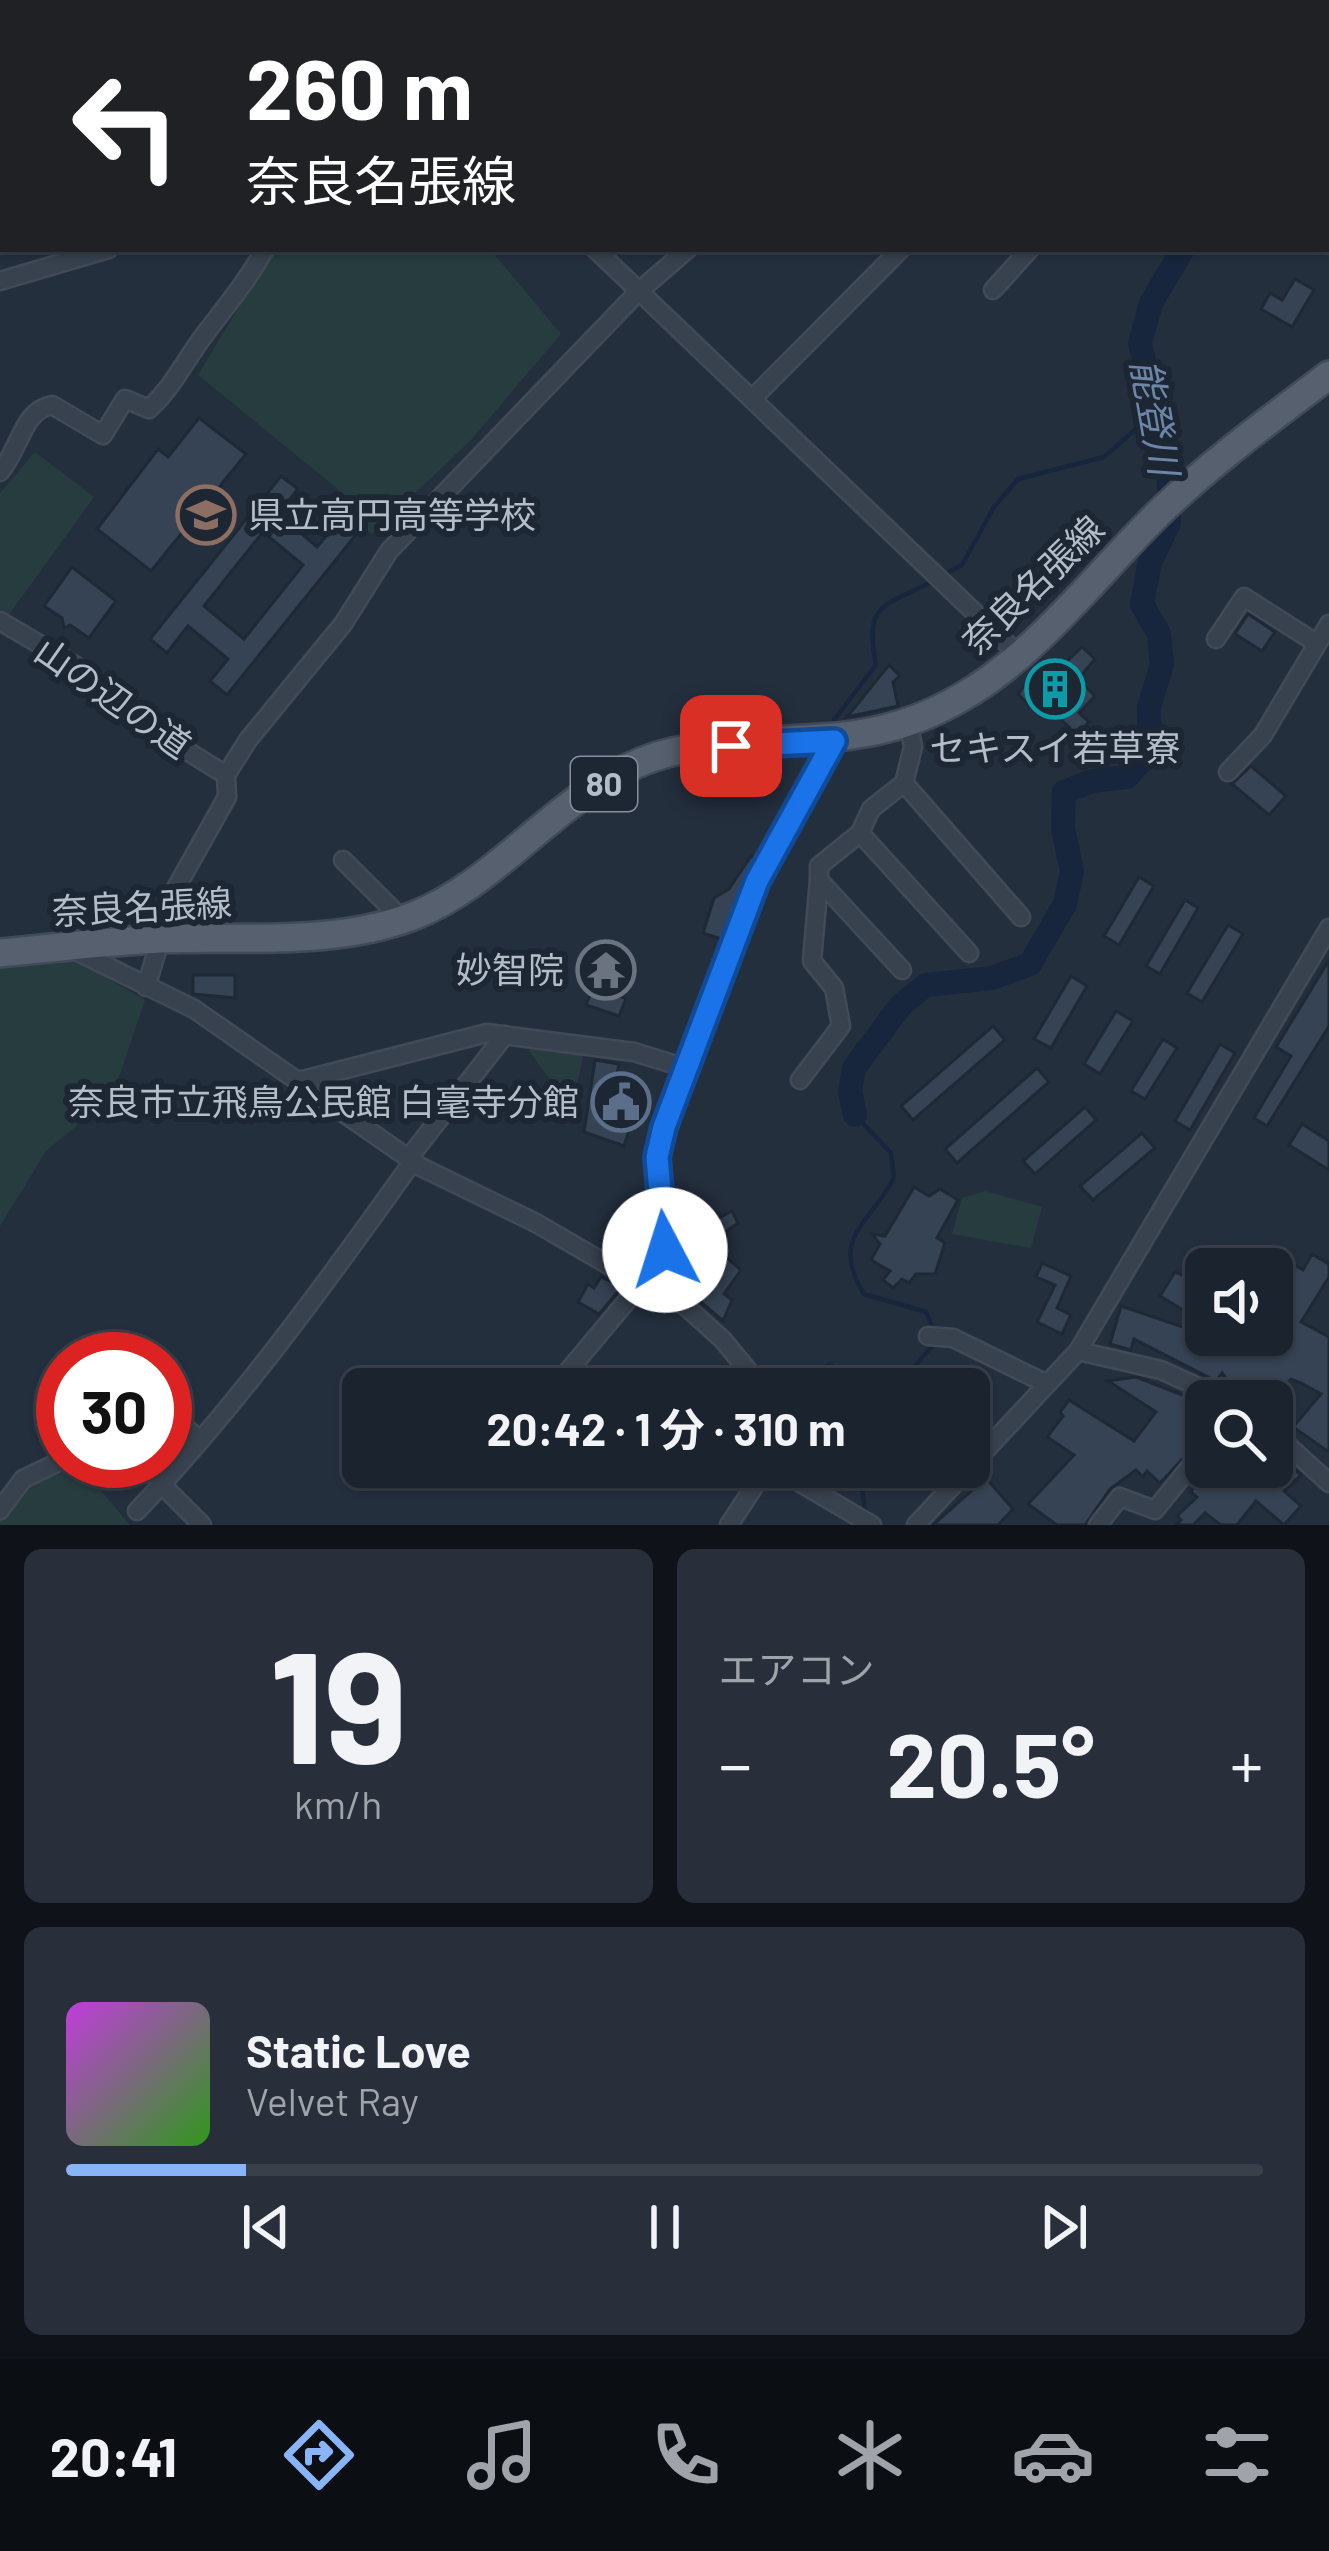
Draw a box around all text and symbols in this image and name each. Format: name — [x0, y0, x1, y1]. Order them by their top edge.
text: 260 m — [246, 36, 473, 137]
icon: left — [48, 48, 204, 204]
text: 奈良名張線 — [246, 147, 516, 212]
water label: 能登川 — [1123, 355, 1190, 482]
school or university icon: 県立高円高等学校 — [175, 484, 237, 546]
place label: 県立高円高等学校 — [248, 492, 536, 535]
street label: 奈良名張線 — [952, 506, 1112, 662]
street label: 山の辺の道 — [28, 628, 200, 766]
building icon: セキスイ若草寮 — [1024, 658, 1086, 720]
pin — [680, 695, 782, 797]
icon: arrive — [698, 713, 764, 779]
place label: セキスイ若草寮 — [930, 725, 1180, 768]
road number: 80 — [571, 757, 637, 811]
street label: 奈良名張線 — [51, 879, 233, 932]
temple icon: 妙智院 — [575, 939, 637, 1001]
place label: 妙智院 — [456, 947, 564, 990]
public building icon: 奈良市立飛鳥公民館 白毫寺分館 — [590, 1071, 652, 1133]
place label: 奈良市立飛鳥公民館 白毫寺分館 — [68, 1079, 579, 1122]
position arrow — [602, 1187, 728, 1313]
map controls — [1185, 1248, 1293, 1488]
button: sound — [1185, 1248, 1293, 1356]
speed limit sign: 30 — [36, 1332, 192, 1488]
button: search — [1185, 1380, 1293, 1488]
text: 20:42 · 1 分 · 310 m — [486, 1401, 846, 1455]
text: 19 — [269, 1608, 407, 1795]
text: エアコン — [719, 1645, 875, 1692]
text: 20.5° — [887, 1708, 1095, 1816]
text: − — [719, 1723, 752, 1802]
text: + — [1230, 1723, 1263, 1802]
text: km/h — [294, 1780, 382, 1827]
text: Static Love — [246, 2023, 471, 2077]
text: Velvet Ray — [246, 2077, 419, 2124]
icon: previous — [233, 2194, 299, 2260]
icon: pause — [632, 2194, 698, 2260]
icon: next — [1031, 2194, 1097, 2260]
icon: directions — [277, 2413, 361, 2497]
icon: music — [460, 2413, 544, 2497]
icon: phone — [644, 2413, 728, 2497]
icon: climate — [828, 2413, 912, 2497]
icon: car — [1011, 2413, 1095, 2497]
icon: filters — [1195, 2413, 1279, 2497]
text: 20:41 — [50, 2423, 177, 2488]

